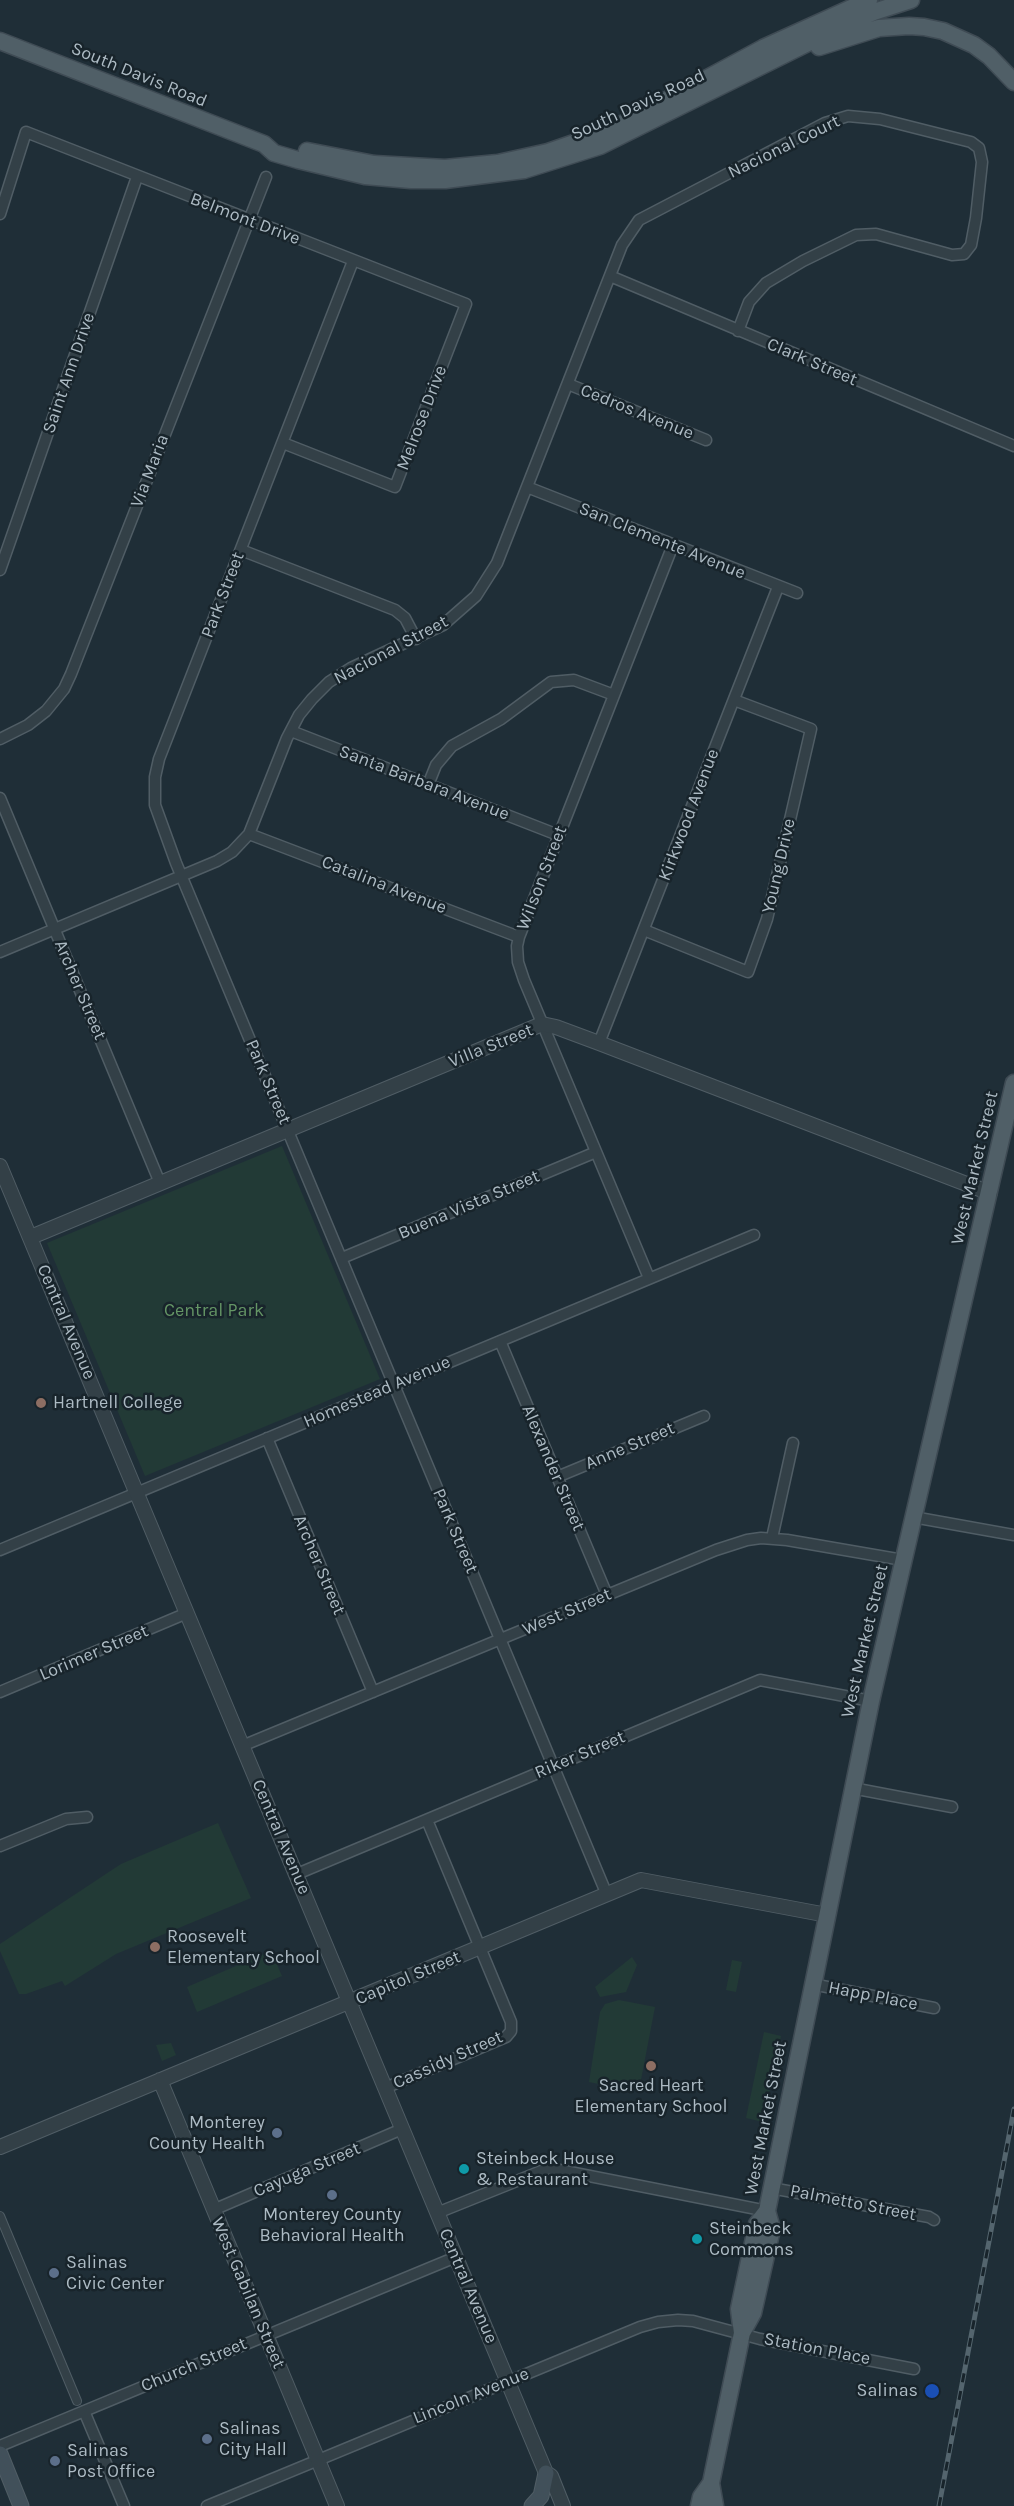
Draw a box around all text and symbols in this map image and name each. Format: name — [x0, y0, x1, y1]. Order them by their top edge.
street label: South Davis Road — [68, 38, 210, 112]
street label: South Davis Road — [568, 65, 708, 145]
street label: Nacional Court — [725, 111, 843, 183]
street label: Belmont Drive — [187, 188, 303, 250]
street label: Saint Ann Drive — [38, 310, 100, 436]
street label: Clark Street — [763, 333, 861, 391]
street label: Melrose Drive — [392, 362, 452, 474]
street label: Cedros Avenue — [577, 379, 697, 445]
street label: Via Maria — [126, 431, 174, 511]
street label: San Clemente Avenue — [576, 498, 748, 584]
street label: Park Street — [197, 549, 249, 641]
street label: Nacional Street — [330, 611, 452, 689]
street label: Santa Barbara Avenue — [336, 741, 512, 825]
street label: Kirkwood Avenue — [654, 746, 724, 884]
street label: Young Drive — [758, 816, 800, 916]
street label: Wilson Street — [512, 823, 572, 933]
street label: Catalina Avenue — [318, 851, 450, 919]
street label: Archer Street — [49, 937, 111, 1043]
street label: Villa Street — [446, 1019, 536, 1073]
street label: Park Street — [240, 1036, 296, 1128]
street label: West Market Street — [947, 1089, 1003, 1247]
street label: Buena Vista Street — [395, 1165, 543, 1245]
street label: Central Avenue — [32, 1261, 100, 1383]
park label: Central Park — [164, 1300, 264, 1322]
street label: Homestead Avenue — [300, 1351, 454, 1433]
place label: Hartnell College — [53, 1392, 182, 1414]
marker: Hartnell College — [34, 1396, 48, 1410]
street label: Alexander Street — [517, 1402, 589, 1534]
street label: Anne Street — [582, 1417, 678, 1475]
street label: Park Street — [427, 1485, 483, 1577]
street label: Archer Street — [288, 1512, 350, 1618]
street label: West Market Street — [837, 1562, 893, 1720]
street label: West Street — [519, 1584, 615, 1640]
street label: Lorimer Street — [36, 1620, 152, 1686]
street label: Riker Street — [532, 1726, 628, 1784]
street label: Central Avenue — [247, 1776, 315, 1898]
place label: Roosevelt Elementary School — [167, 1926, 320, 1968]
marker: Roosevelt Elementary School — [148, 1940, 162, 1954]
street label: Capitol Street — [352, 1946, 464, 2010]
street label: Happ Place — [826, 1977, 920, 2015]
street label: Cassidy Street — [390, 2026, 506, 2094]
street label: West Market Street — [740, 2039, 792, 2197]
marker: Sacred Heart Elementary School — [644, 2059, 658, 2073]
place label: Sacred Heart Elementary School — [575, 2075, 727, 2118]
place label: Monterey County Health — [149, 2112, 265, 2154]
marker: Monterey County Health — [270, 2126, 284, 2140]
street label: Cayuga Street — [250, 2138, 364, 2202]
place label: Steinbeck House & Restaurant — [476, 2148, 614, 2190]
marker: Steinbeck House & Restaurant — [457, 2162, 471, 2176]
street label: Palmetto Street — [788, 2180, 918, 2226]
marker: Monterey County Behavioral Health — [325, 2188, 339, 2202]
place label: Monterey County Behavioral Health — [259, 2204, 405, 2246]
street label: West Gabilan Street — [206, 2214, 290, 2372]
place label: Steinbeck Commons — [709, 2218, 794, 2260]
street label: Central Avenue — [434, 2225, 502, 2347]
marker: Steinbeck Commons — [690, 2232, 704, 2246]
place label: Salinas Civic Center — [66, 2252, 164, 2294]
marker: Salinas Civic Center — [47, 2266, 61, 2280]
street label: Station Place — [762, 2328, 872, 2370]
street label: Church Street — [138, 2333, 250, 2397]
street label: Lincoln Avenue — [410, 2363, 532, 2429]
place label: Salinas — [857, 2380, 918, 2402]
marker: Salinas — [923, 2382, 941, 2400]
place label: Salinas City Hall — [219, 2418, 287, 2460]
marker: Salinas City Hall — [200, 2432, 214, 2446]
place label: Salinas Post Office — [67, 2440, 155, 2482]
marker: Salinas Post Office — [48, 2454, 62, 2468]

